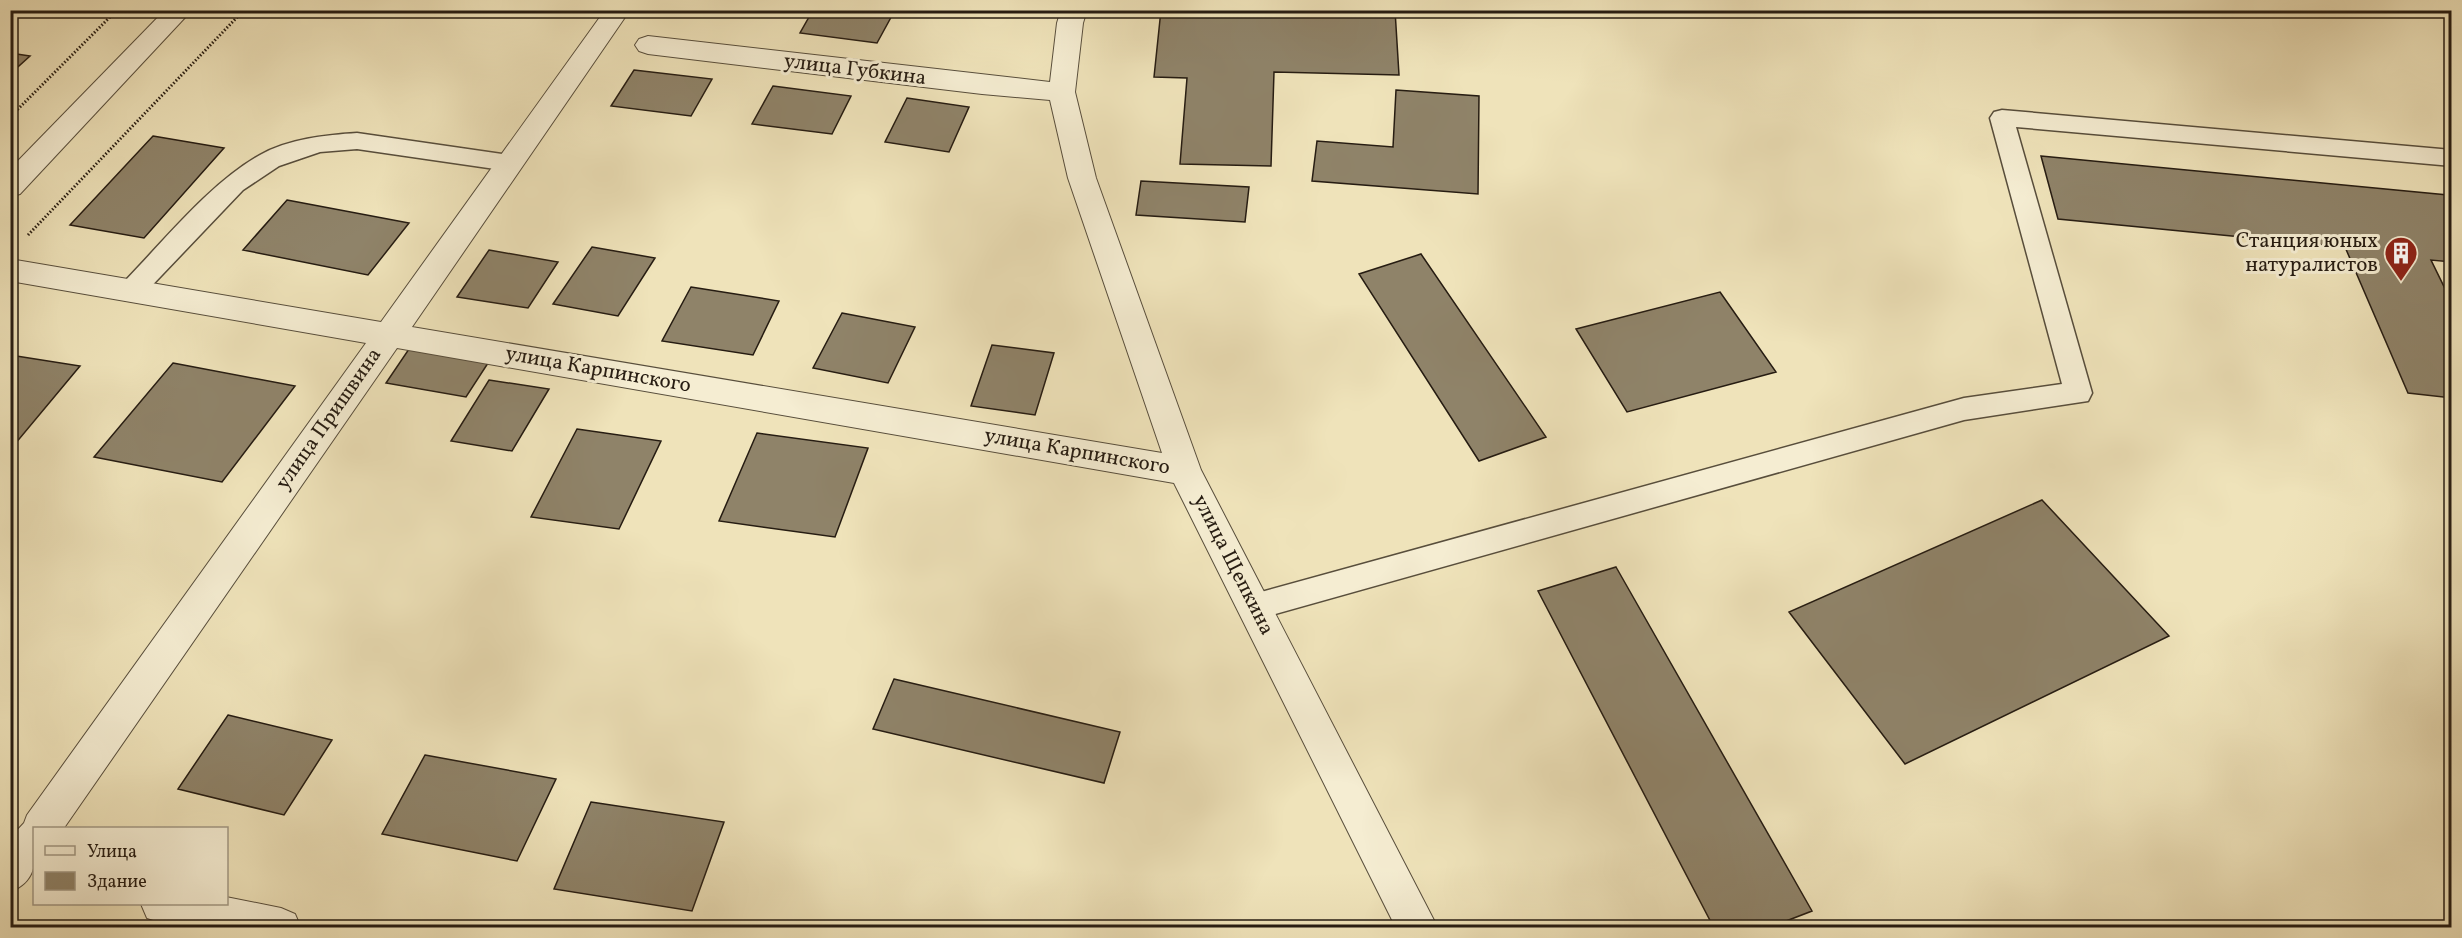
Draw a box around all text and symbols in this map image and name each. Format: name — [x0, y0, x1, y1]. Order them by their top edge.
street label: улица Губкина — [782, 47, 928, 93]
place label: Станция юных натуралистов — [2236, 227, 2378, 280]
building icon: Станция юных натуралистов — [2383, 235, 2419, 282]
street label: улица Карпинского — [503, 339, 693, 401]
street label: улица Пришвина — [269, 342, 389, 496]
street label: улица Карпинского — [982, 421, 1172, 483]
street label: улица Щепкина — [1185, 490, 1281, 640]
legend — [33, 827, 228, 905]
text: Улица — [87, 840, 137, 865]
text: Здание — [87, 870, 147, 895]

